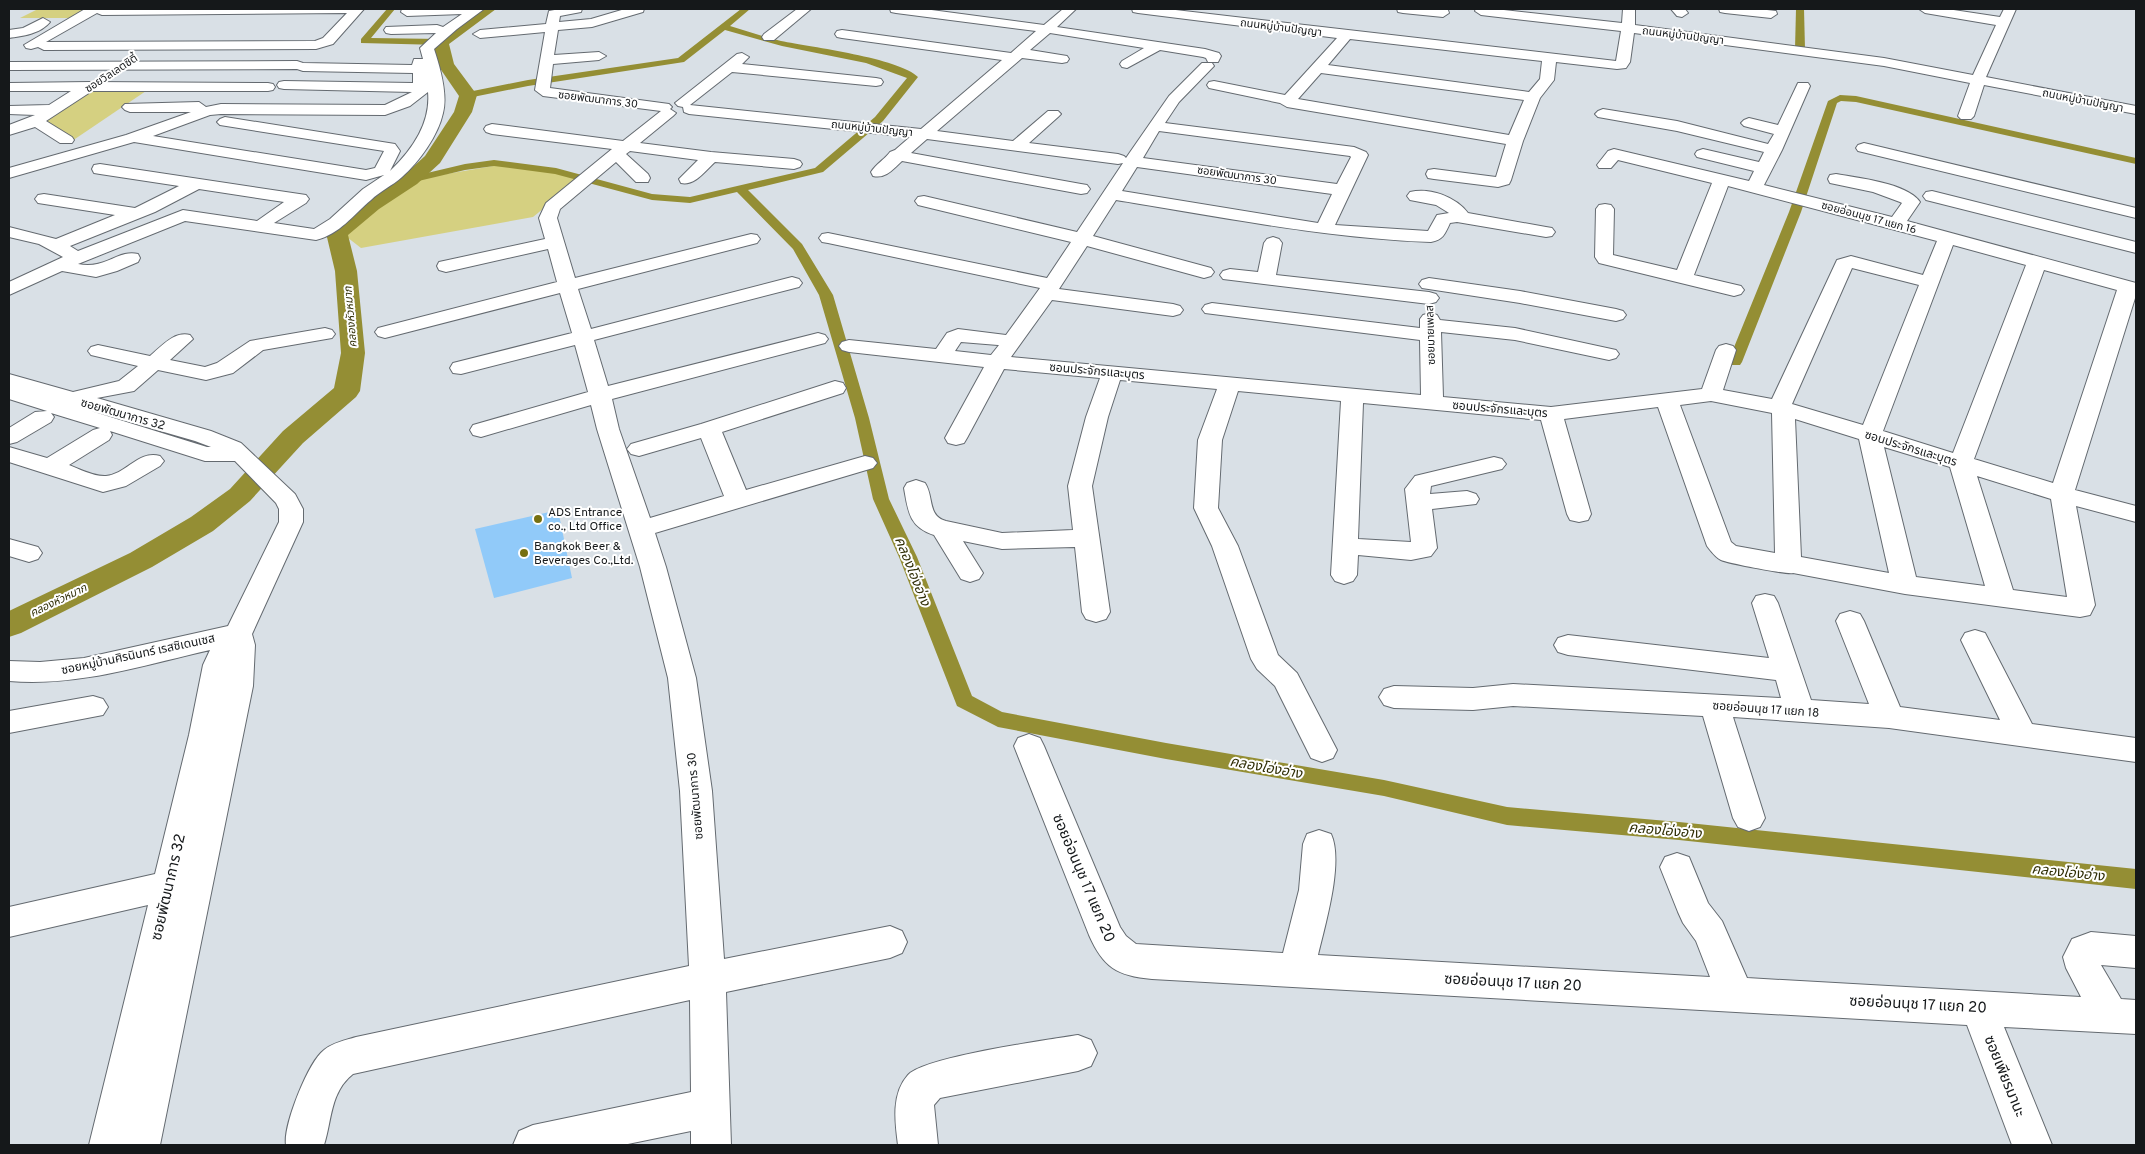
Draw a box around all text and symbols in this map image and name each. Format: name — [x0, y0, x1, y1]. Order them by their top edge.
street label: ถนนหมู่บ้านปัญญา — [1239, 16, 1323, 40]
street label: ถนนหมู่บ้านปัญญา — [1641, 24, 1725, 48]
street label: ซอยวิลเลตซิตี้ — [81, 50, 141, 96]
street label: ถนนหมู่บ้านปัญญา — [2041, 86, 2125, 116]
street label: ซอยพัฒนาการ 30 — [557, 88, 639, 112]
street label: ถนนหมู่บ้านปัญญา — [830, 118, 914, 140]
street label: ซอยพัฒนาการ 30 — [1196, 163, 1278, 189]
street label: ซอยอ่อนนุช 17 แยก 16 — [1820, 199, 1918, 237]
water label: คลองหัวหมาก — [341, 285, 361, 348]
street label: ซอยมายเพลส — [1423, 305, 1439, 365]
street label: ซอนประจักรและบุตร — [1048, 360, 1146, 384]
street label: ซอยพัฒนาการ 32 — [79, 395, 167, 435]
street label: ซอนประจักรและบุตร — [1451, 398, 1549, 422]
street label: ซอนประจักรและบุตร — [1863, 427, 1959, 471]
place label: ADS Entrance co., Ltd Office — [548, 505, 622, 535]
marker: ADS Entrance co., Ltd Office — [532, 513, 544, 525]
water label: คลองโอ่งอ่าง — [890, 534, 934, 610]
place label: Bangkok Beer & Beverages Co.,Ltd. — [534, 539, 634, 569]
marker: Bangkok Beer & Beverages Co.,Ltd. — [518, 547, 530, 559]
water label: คลองหัวหมาก — [28, 581, 89, 621]
street label: ซอยหมู่บ้านศิรนินทร์ เรสซิเดนเซส — [60, 631, 217, 679]
street label: ซอยอ่อนนุช 17 แยก 18 — [1712, 698, 1820, 722]
street label: ซอยพัฒนาการ 30 — [684, 752, 708, 840]
water label: คลองโอ่งอ่าง — [1228, 754, 1305, 783]
street label: ซอยอ่อนนุช 17 แยก 20 — [1047, 811, 1119, 946]
water label: คลองโอ่งอ่าง — [1628, 820, 1704, 843]
street label: ซอยพัฒนาการ 32 — [148, 832, 191, 943]
water label: คลองโอ่งอ่าง — [2031, 861, 2107, 886]
street label: ซอยอ่อนนุช 17 แยก 20 — [1444, 969, 1582, 997]
street label: ซอยอ่อนนุช 17 แยก 20 — [1849, 991, 1987, 1019]
street label: ซอยเพียรมานะ — [1979, 1033, 2029, 1120]

